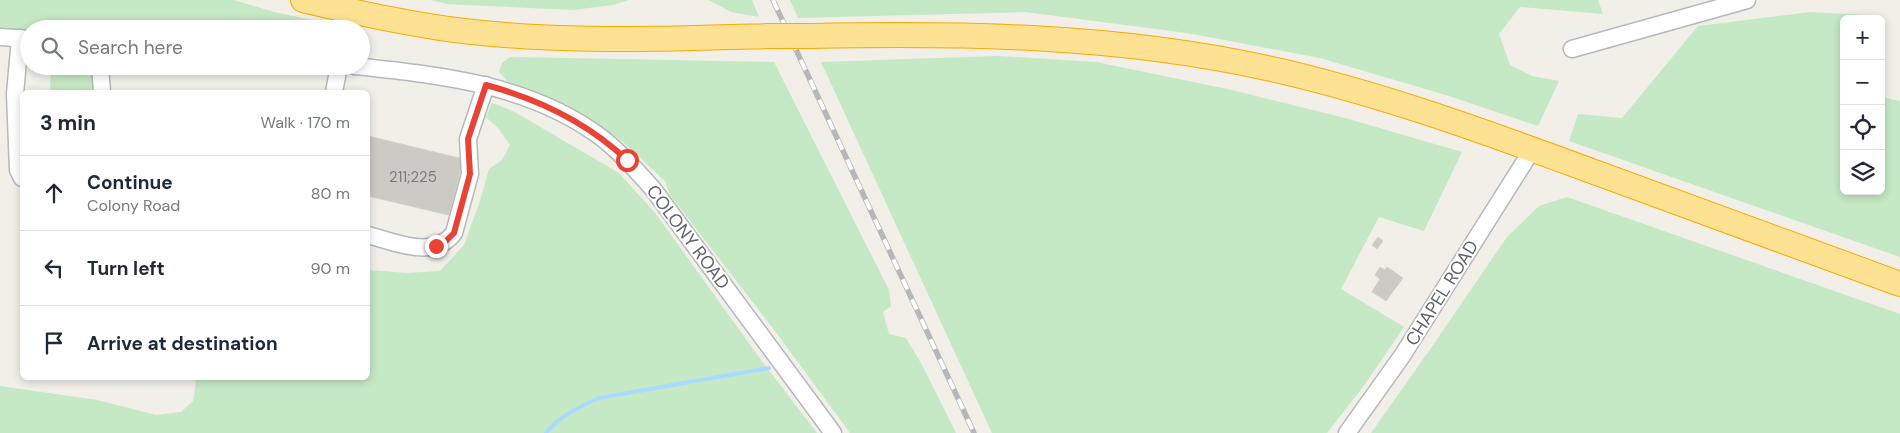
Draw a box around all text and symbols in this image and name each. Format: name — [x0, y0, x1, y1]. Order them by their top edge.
map controls — [1840, 15, 1885, 195]
button: + — [1840, 15, 1885, 60]
search box — [20, 20, 370, 75]
icon: search — [38, 34, 66, 62]
text: Search here — [78, 35, 183, 60]
button: − — [1840, 60, 1885, 105]
button: locate — [1840, 105, 1885, 150]
text: 3 min — [40, 109, 96, 137]
text: Walk · 170 m — [261, 112, 350, 133]
route start — [616, 149, 639, 172]
button: layers — [1840, 150, 1885, 195]
house number: 211;225 — [389, 167, 437, 187]
text: Continue — [87, 170, 173, 195]
icon: ahead — [40, 179, 68, 207]
street label: COLONY ROAD — [641, 180, 735, 294]
text: 80 m — [311, 183, 350, 204]
text: Colony Road — [87, 195, 180, 216]
route end — [425, 235, 448, 258]
street label: CHAPEL ROAD — [1400, 236, 1484, 350]
icon: left — [40, 254, 68, 282]
text: Turn left — [87, 256, 165, 281]
text: 90 m — [310, 258, 350, 279]
icon: arrive — [40, 329, 68, 357]
text: Arrive at destination — [87, 331, 278, 356]

